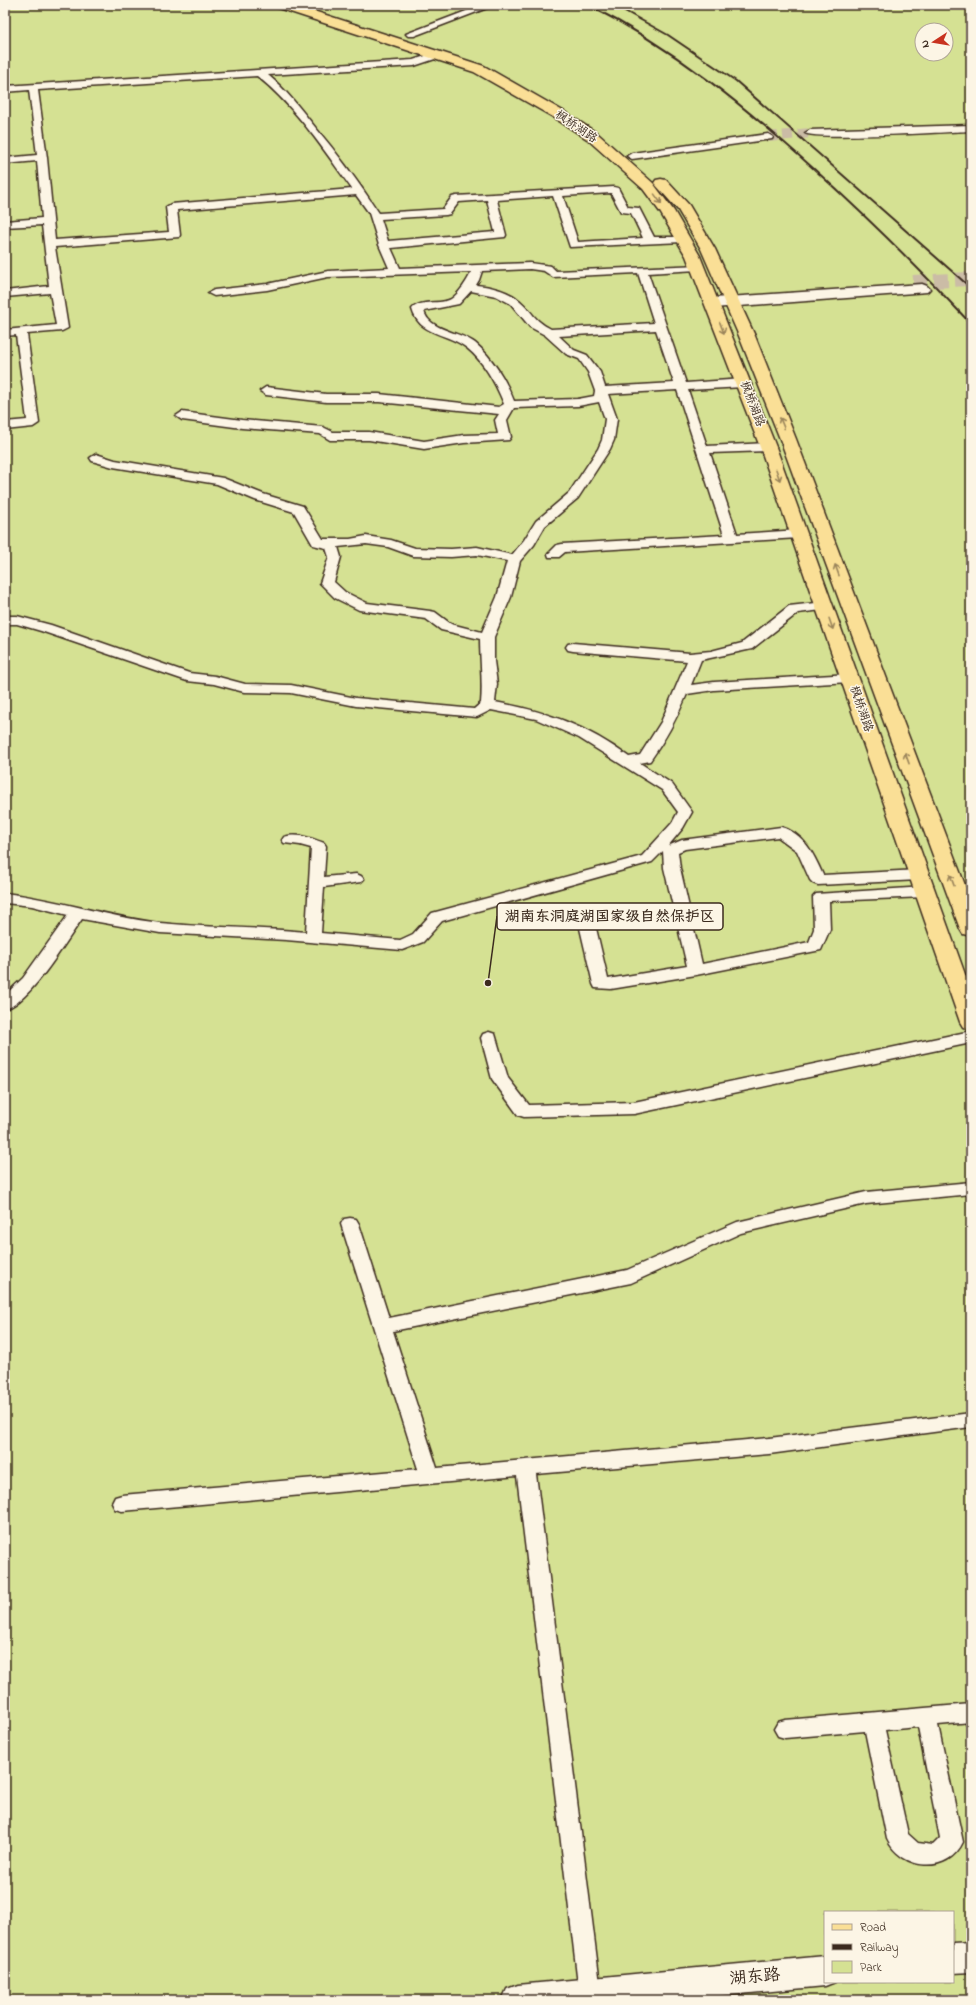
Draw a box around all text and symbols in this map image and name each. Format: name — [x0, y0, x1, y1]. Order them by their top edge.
north arrow — [914, 22, 954, 62]
text: N — [917, 39, 934, 49]
street label: 枫桥湖路 — [551, 106, 601, 148]
one-way arrow — [654, 194, 662, 205]
one-way arrow — [719, 321, 727, 333]
street label: 枫桥湖路 — [735, 378, 769, 430]
one-way arrow — [777, 417, 785, 429]
one-way arrow — [775, 469, 783, 481]
one-way arrow — [833, 565, 841, 577]
one-way arrow — [828, 618, 835, 631]
street label: 枫桥湖路 — [845, 683, 877, 735]
one-way arrow — [903, 751, 910, 764]
one-way arrow — [948, 874, 956, 886]
callout: 湖南东洞庭湖国家级自然保护区 — [497, 903, 723, 930]
text: 湖南东洞庭湖国家级自然保护区 — [505, 906, 715, 928]
legend — [824, 1911, 954, 1983]
text: Road — [860, 1919, 886, 1937]
text: Railway — [860, 1939, 899, 1958]
text: Park — [860, 1959, 882, 1977]
street label: 湖东路 — [729, 1962, 781, 1992]

